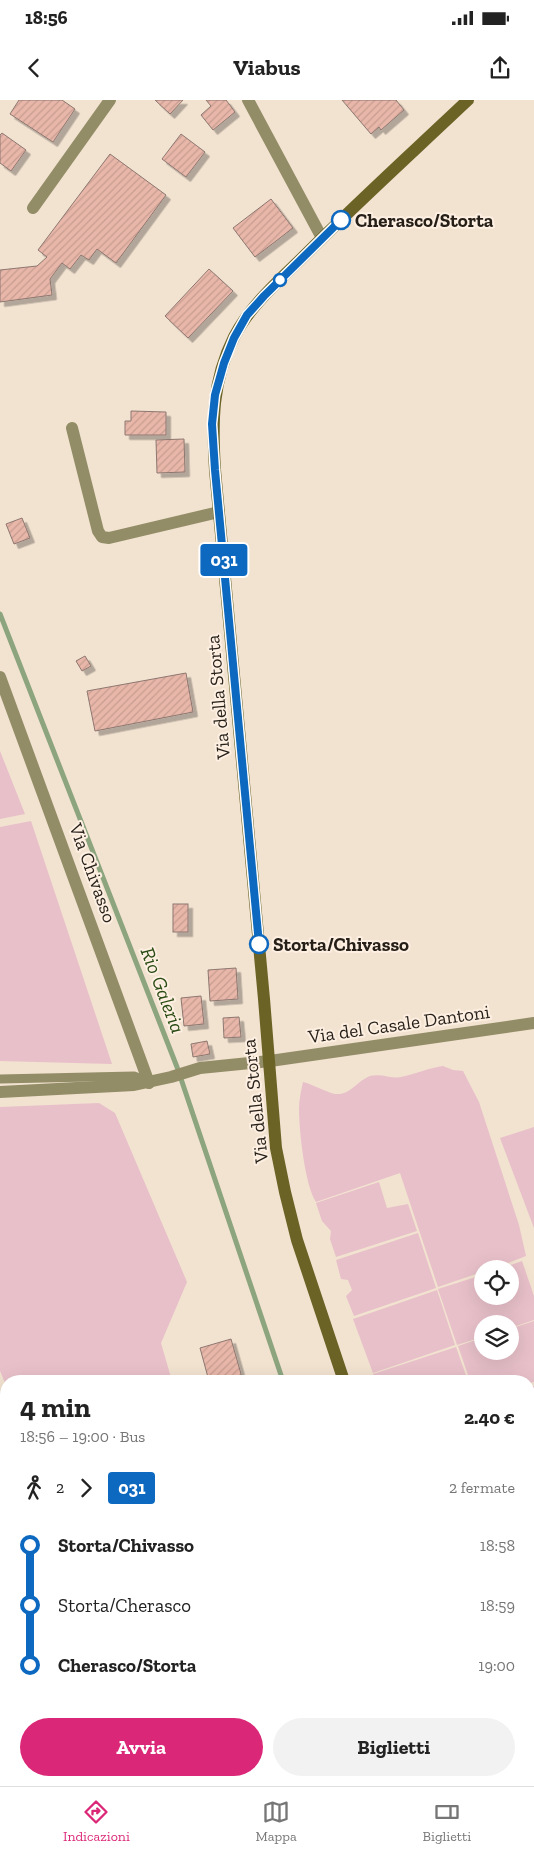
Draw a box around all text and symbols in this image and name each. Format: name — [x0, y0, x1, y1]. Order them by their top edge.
text: 18:56 — [25, 6, 68, 29]
icon: back — [20, 54, 48, 82]
text: Viabus — [233, 54, 301, 81]
icon: share — [486, 54, 514, 82]
place label: Cherasco/Storta — [355, 209, 494, 232]
marker: Cherasco/Storta — [331, 210, 351, 230]
unlabelled marker — [273, 273, 287, 287]
line badge: 031 — [195, 544, 253, 576]
text: 031 — [210, 549, 238, 571]
street label: Via della Storta — [201, 634, 235, 761]
street label: Via Chivasso — [64, 819, 122, 926]
place label: Storta/Chivasso — [273, 933, 409, 956]
marker: Storta/Chivasso — [249, 934, 269, 954]
water label: Rio Galeria — [136, 944, 190, 1036]
street label: Via del Casale Dantoni — [306, 1000, 491, 1048]
street label: Via della Storta — [237, 1038, 273, 1165]
map controls — [474, 1260, 519, 1360]
button: locate — [474, 1260, 519, 1305]
button: layers — [474, 1315, 519, 1360]
text: 4 min — [20, 1391, 91, 1424]
text: 2.40 € — [464, 1406, 515, 1429]
text: 18:56 – 19:00 · Bus — [20, 1427, 145, 1446]
icon: walk — [20, 1474, 48, 1502]
icon: forward — [72, 1474, 100, 1502]
text: 031 — [118, 1477, 145, 1499]
text: 2 — [56, 1478, 64, 1497]
text: 2 fermate — [449, 1478, 515, 1497]
text: Storta/Chivasso — [58, 1534, 194, 1557]
text: 18:58 — [480, 1536, 515, 1555]
text: Storta/Cherasco — [58, 1594, 191, 1617]
text: 18:59 — [480, 1596, 515, 1615]
text: Cherasco/Storta — [58, 1654, 196, 1677]
text: 19:00 — [478, 1656, 515, 1675]
button: Avvia — [20, 1718, 263, 1776]
button: Biglietti — [273, 1718, 515, 1776]
tab: Indicazioni — [63, 1798, 130, 1845]
tab: Mappa — [256, 1798, 297, 1845]
tab: Biglietti — [423, 1798, 471, 1845]

